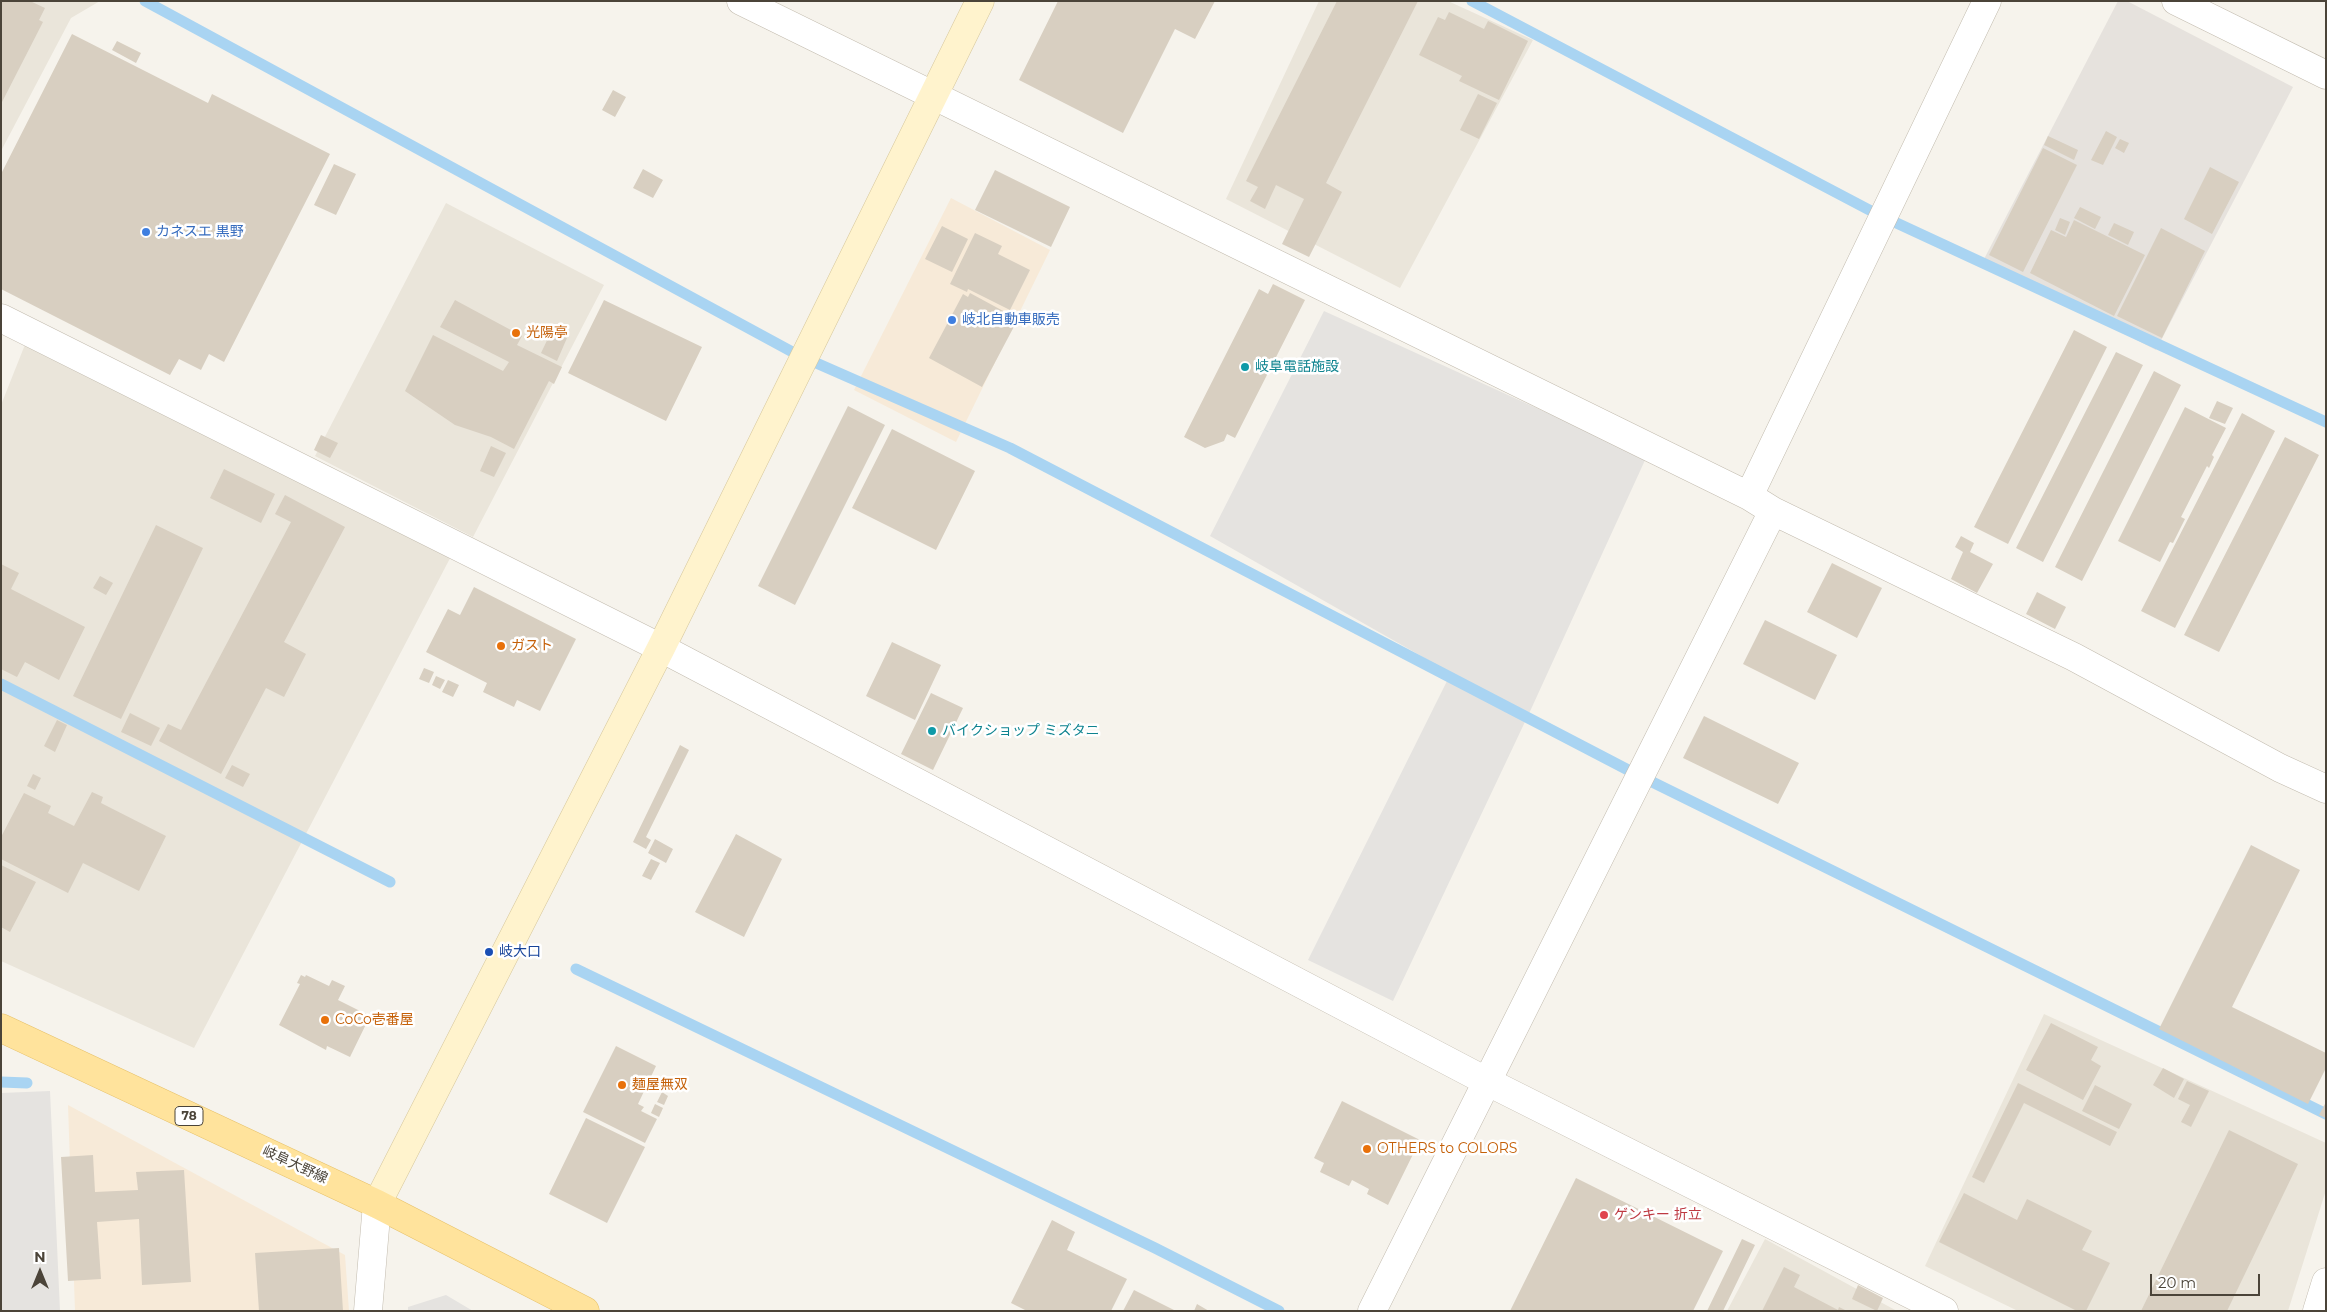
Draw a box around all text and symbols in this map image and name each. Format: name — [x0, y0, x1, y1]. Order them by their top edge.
place label: カネスエ 黒野 — [156, 224, 244, 240]
marker: カネスエ 黒野 — [140, 226, 152, 238]
place label: 岐北自動車販売 — [962, 312, 1060, 328]
marker: 岐北自動車販売 — [946, 314, 958, 326]
place label: 光陽亭 — [526, 325, 568, 341]
marker: 光陽亭 — [510, 327, 522, 339]
place label: 岐阜電話施設 — [1255, 359, 1339, 375]
marker: 岐阜電話施設 — [1239, 361, 1251, 373]
place label: ガスト — [511, 638, 553, 654]
marker: ガスト — [495, 640, 507, 652]
place label: バイクショップ ミズタニ — [942, 723, 1100, 739]
marker: バイクショップ ミズタニ — [926, 725, 938, 737]
place label: 岐大口 — [499, 944, 541, 960]
marker: 岐大口 — [483, 946, 495, 958]
place label: CoCo壱番屋 — [335, 1012, 414, 1028]
marker: CoCo壱番屋 — [319, 1014, 331, 1026]
place label: 麺屋無双 — [632, 1077, 688, 1093]
marker: 麺屋無双 — [616, 1079, 628, 1091]
road number: 78 — [175, 1106, 203, 1126]
place label: OTHERS to COLORS — [1377, 1141, 1517, 1157]
street label: 岐阜大野線 — [260, 1143, 330, 1187]
marker: OTHERS to COLORS — [1361, 1143, 1373, 1155]
place label: ゲンキー 折立 — [1614, 1207, 1702, 1223]
marker: ゲンキー 折立 — [1598, 1209, 1610, 1221]
north arrow — [15, 1247, 65, 1297]
text: N — [34, 1248, 46, 1266]
scale bar — [2152, 1264, 2262, 1296]
text: 20 m — [2158, 1273, 2196, 1292]

